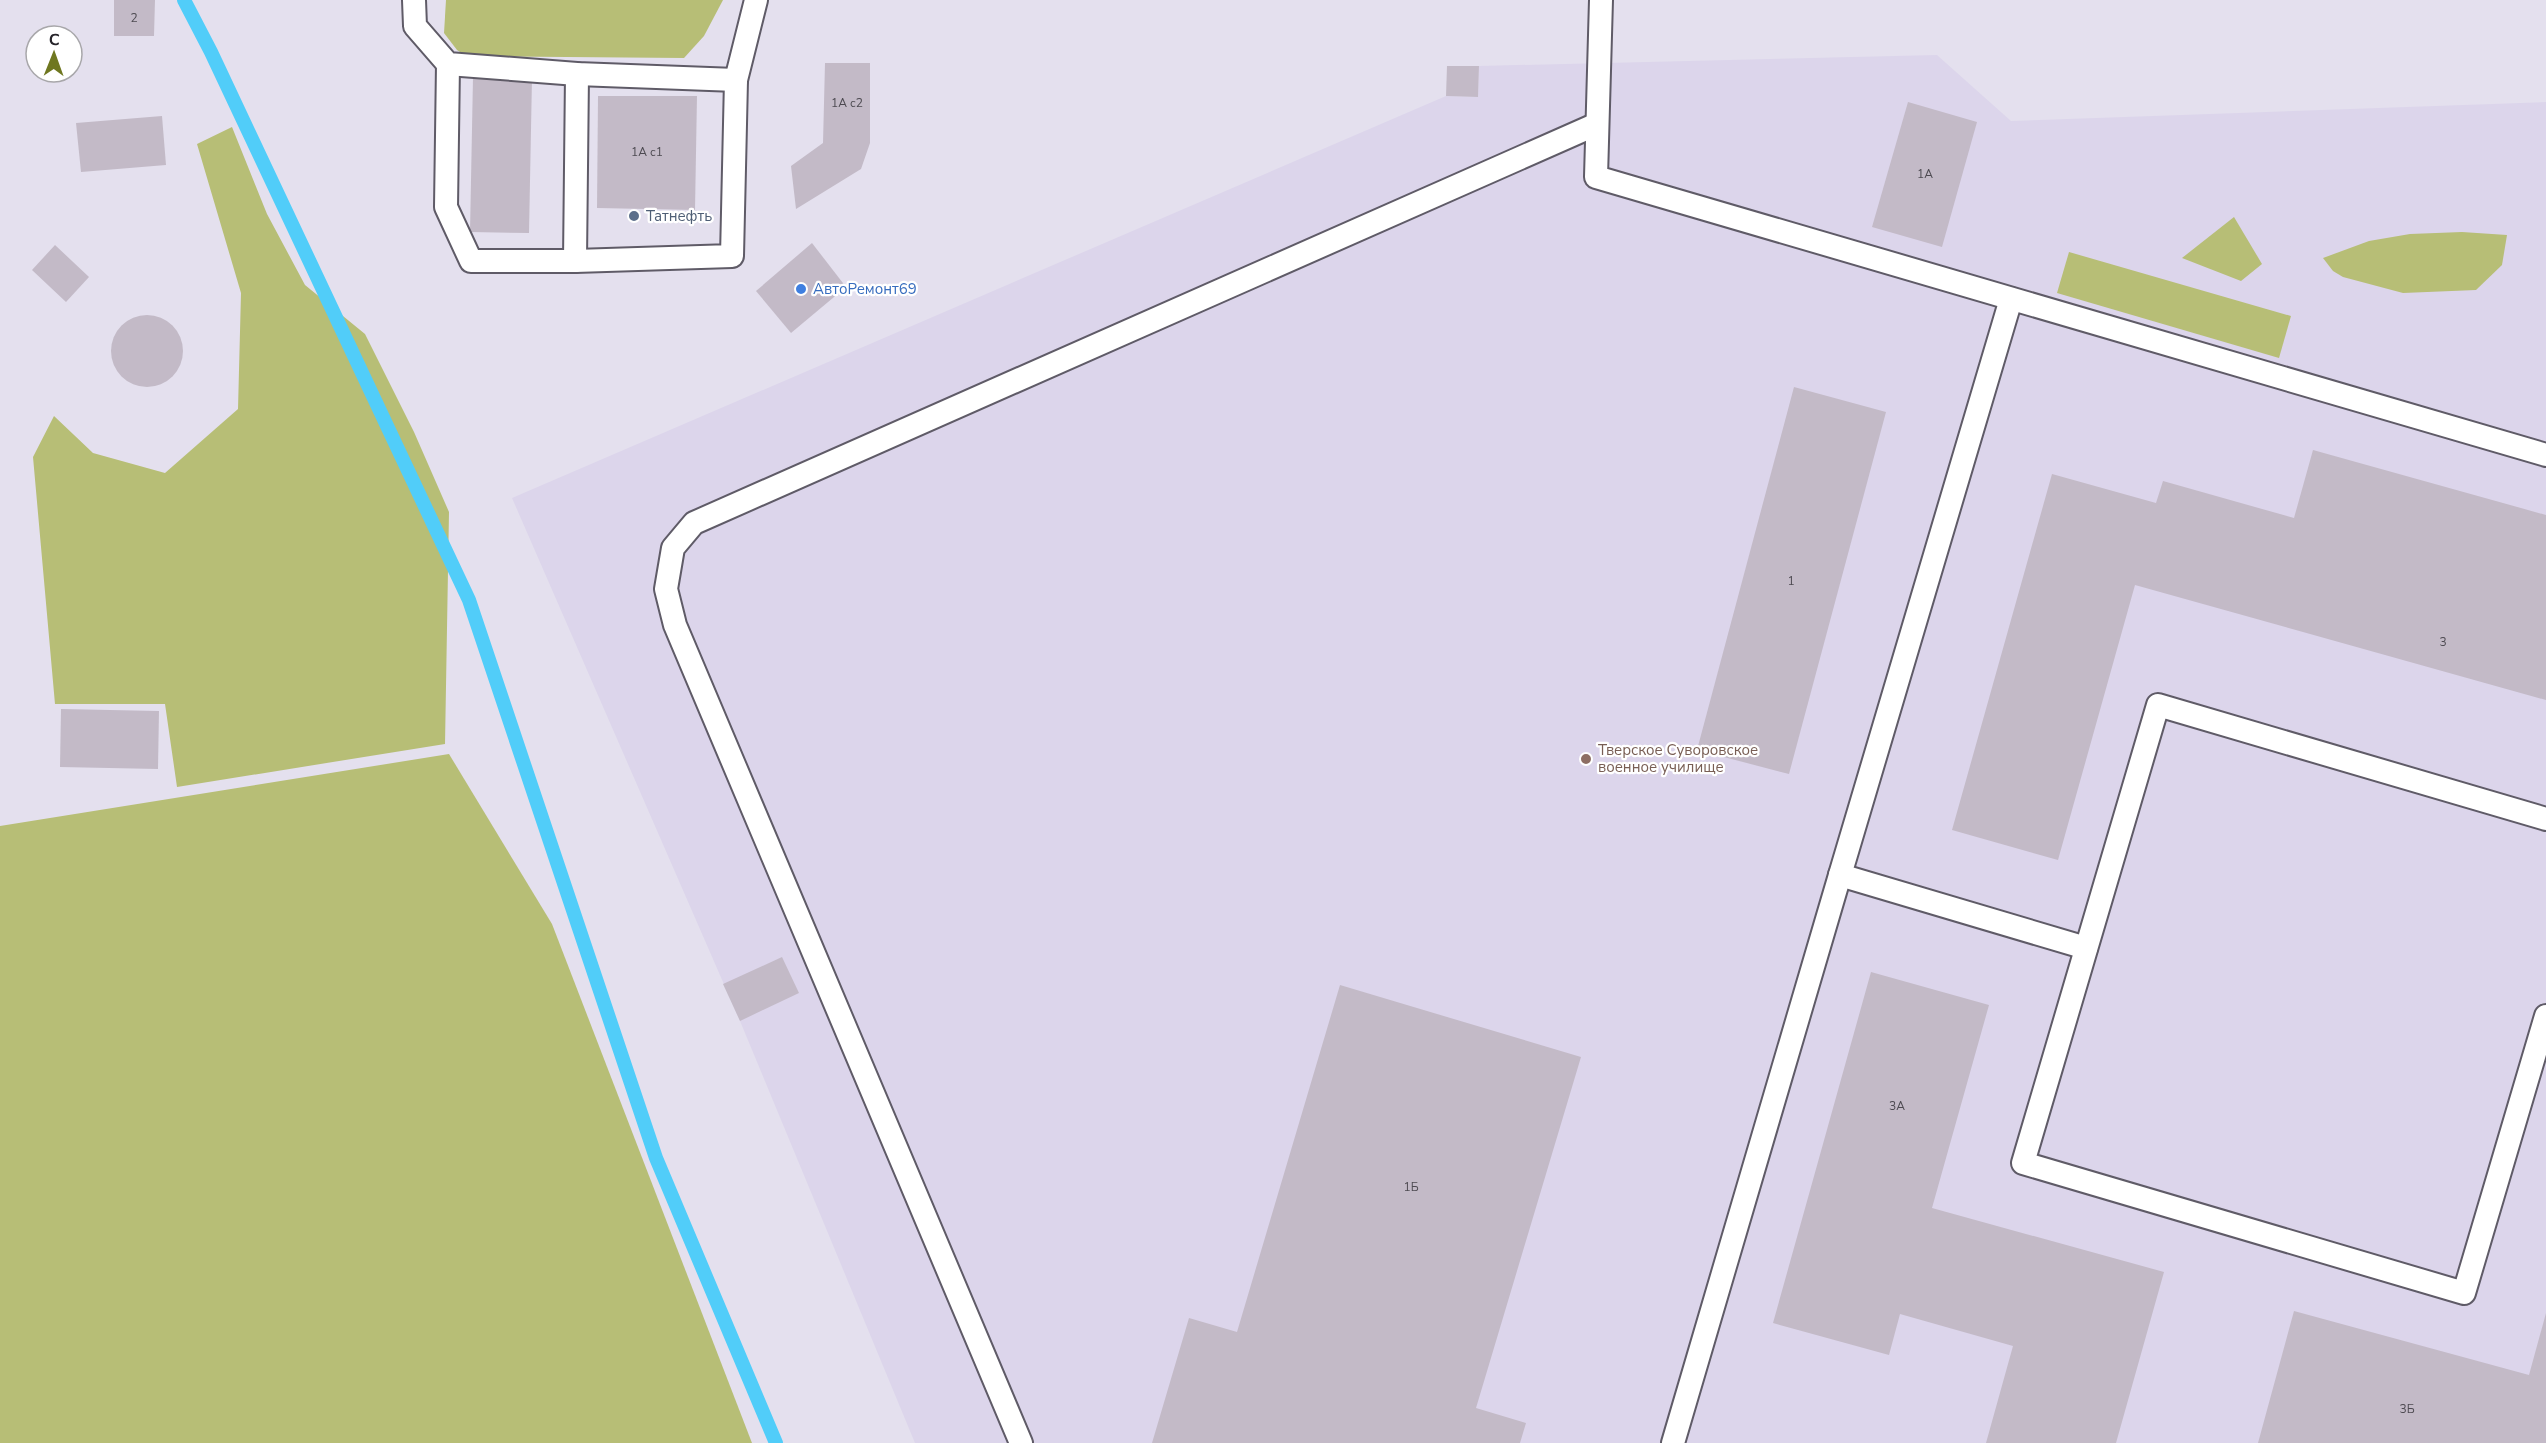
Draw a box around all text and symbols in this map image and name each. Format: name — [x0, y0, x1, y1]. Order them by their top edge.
house number: 2 — [130, 10, 138, 26]
north arrow — [24, 24, 84, 84]
text: С — [49, 29, 60, 51]
house number: 1А с2 — [831, 95, 863, 111]
house number: 1А с1 — [631, 144, 663, 160]
house number: 1А — [1917, 166, 1933, 182]
place label: Татнефть — [646, 206, 712, 226]
marker: Татнефть — [627, 209, 641, 223]
place label: АвтоРемонт69 — [813, 279, 917, 299]
marker: АвтоРемонт69 — [794, 282, 808, 296]
house number: 1 — [1787, 573, 1795, 589]
house number: 3 — [2439, 634, 2447, 650]
place label: Тверское Суворовское военное училище — [1598, 740, 1758, 777]
marker: Тверское Суворовское военное училище — [1579, 752, 1593, 766]
house number: 3А — [1889, 1098, 1905, 1114]
house number: 1Б — [1403, 1179, 1419, 1195]
house number: 3Б — [2399, 1401, 2415, 1417]

